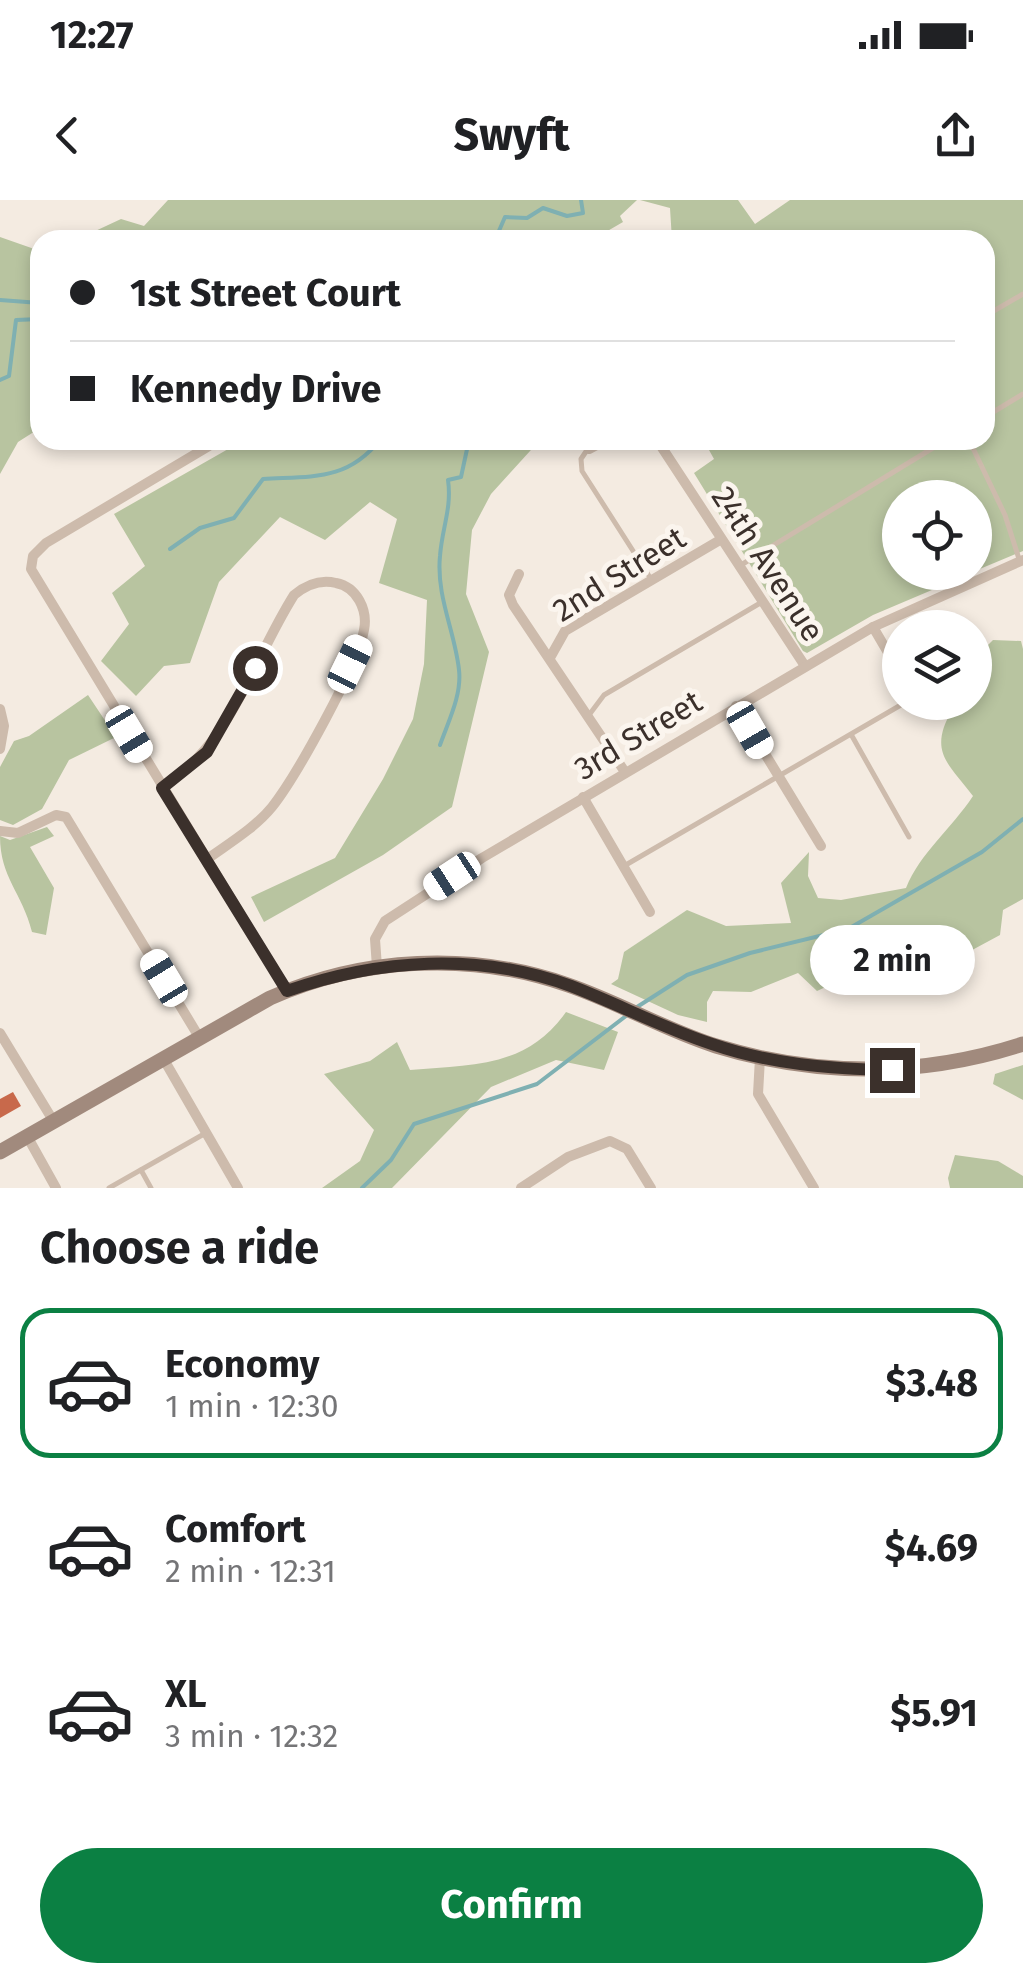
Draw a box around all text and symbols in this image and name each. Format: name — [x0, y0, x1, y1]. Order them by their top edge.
text: 12:27 — [50, 12, 133, 58]
icon: back — [40, 108, 95, 163]
text: Swyft — [453, 108, 570, 162]
icon: share — [928, 108, 983, 163]
text: 1st Street Court — [130, 270, 401, 316]
text: Kennedy Drive — [130, 366, 382, 412]
street label: 24th Avenue — [704, 479, 832, 649]
map controls — [882, 480, 992, 720]
button: locate — [882, 480, 992, 590]
street label: 2nd Street — [546, 518, 693, 630]
button: layers — [882, 610, 992, 720]
car — [323, 630, 377, 698]
route start — [233, 646, 278, 691]
street label: 3rd Street — [567, 682, 709, 788]
car — [722, 697, 778, 763]
car — [101, 701, 157, 767]
car — [419, 847, 485, 905]
callout: 2 min — [810, 925, 974, 995]
text: 2 min — [853, 941, 932, 979]
car — [136, 945, 192, 1011]
route end — [870, 1048, 915, 1093]
text: Choose a ride — [40, 1221, 319, 1275]
icon: car — [45, 1338, 135, 1428]
text: Economy — [165, 1341, 320, 1387]
text: $3.48 — [886, 1360, 978, 1406]
text: 1 min · 12:30 — [165, 1387, 339, 1425]
icon: car — [45, 1503, 135, 1593]
text: Comfort — [165, 1506, 306, 1552]
text: $4.69 — [885, 1525, 978, 1571]
text: 2 min · 12:31 — [165, 1552, 336, 1590]
icon: car — [45, 1668, 135, 1758]
text: XL — [165, 1671, 207, 1717]
text: $5.91 — [890, 1690, 978, 1736]
text: 3 min · 12:32 — [165, 1717, 338, 1755]
button: Confirm — [40, 1848, 983, 1963]

